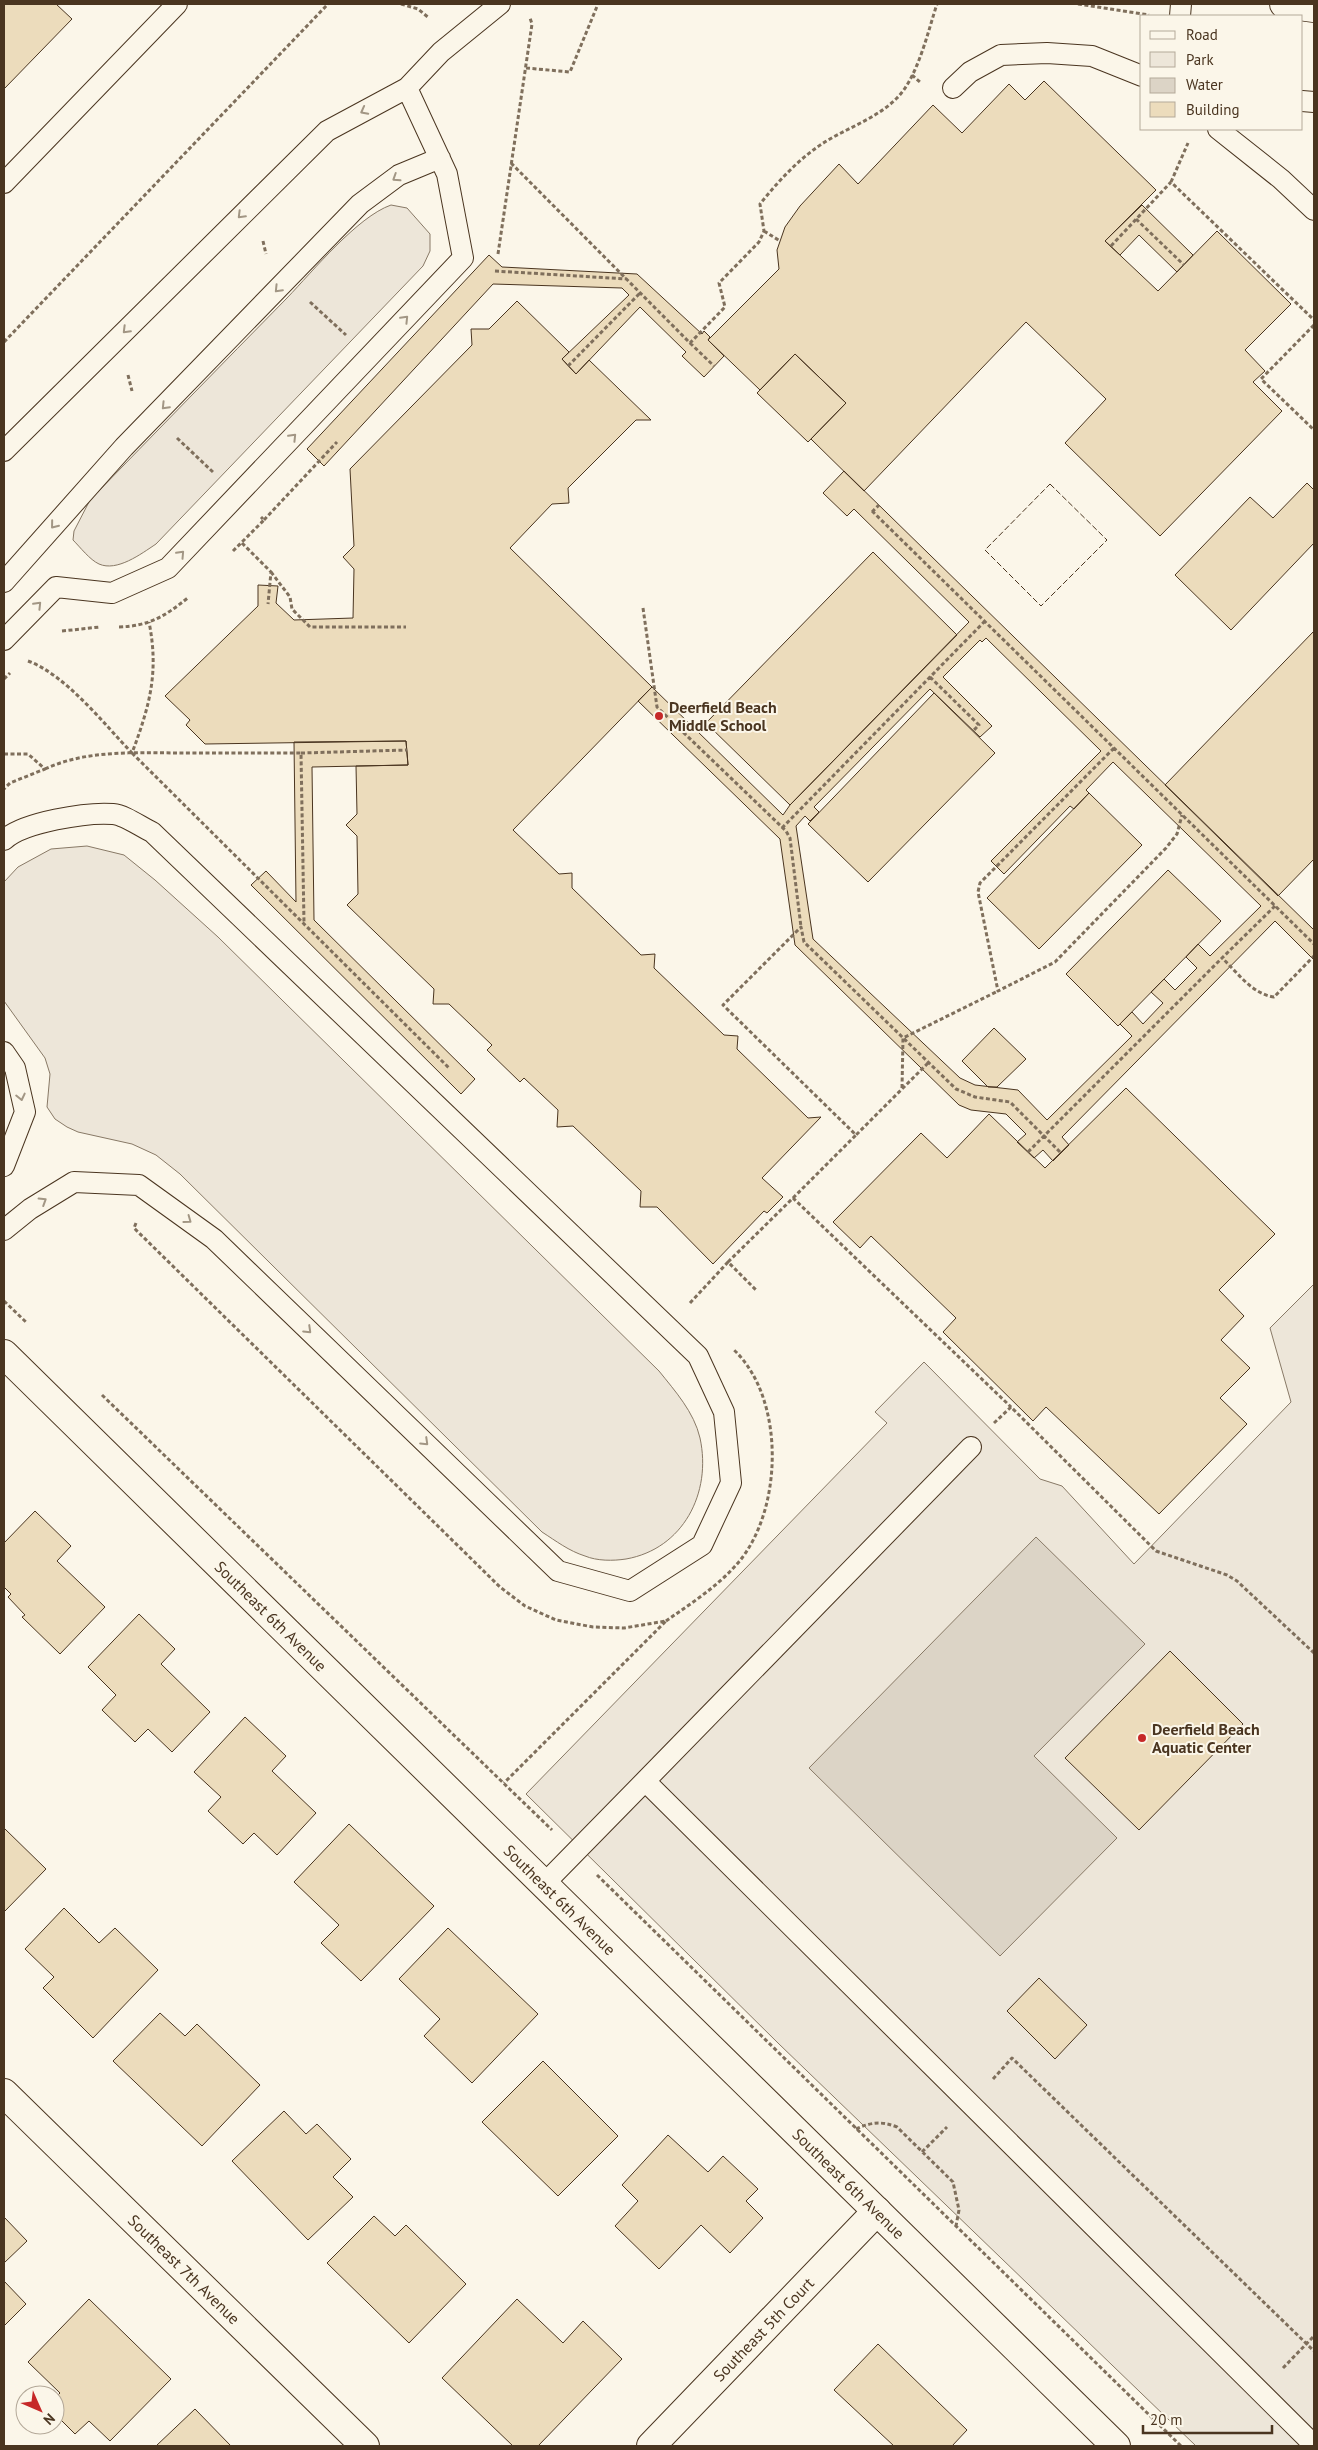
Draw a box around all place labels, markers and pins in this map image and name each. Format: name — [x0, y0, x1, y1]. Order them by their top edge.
place label: Deerfield Beach Middle School — [669, 697, 777, 735]
marker: Deerfield Beach Middle School — [653, 710, 665, 722]
place label: Deerfield Beach Aquatic Center — [1152, 1719, 1260, 1757]
marker: Deerfield Beach Aquatic Center — [1136, 1732, 1148, 1744]

